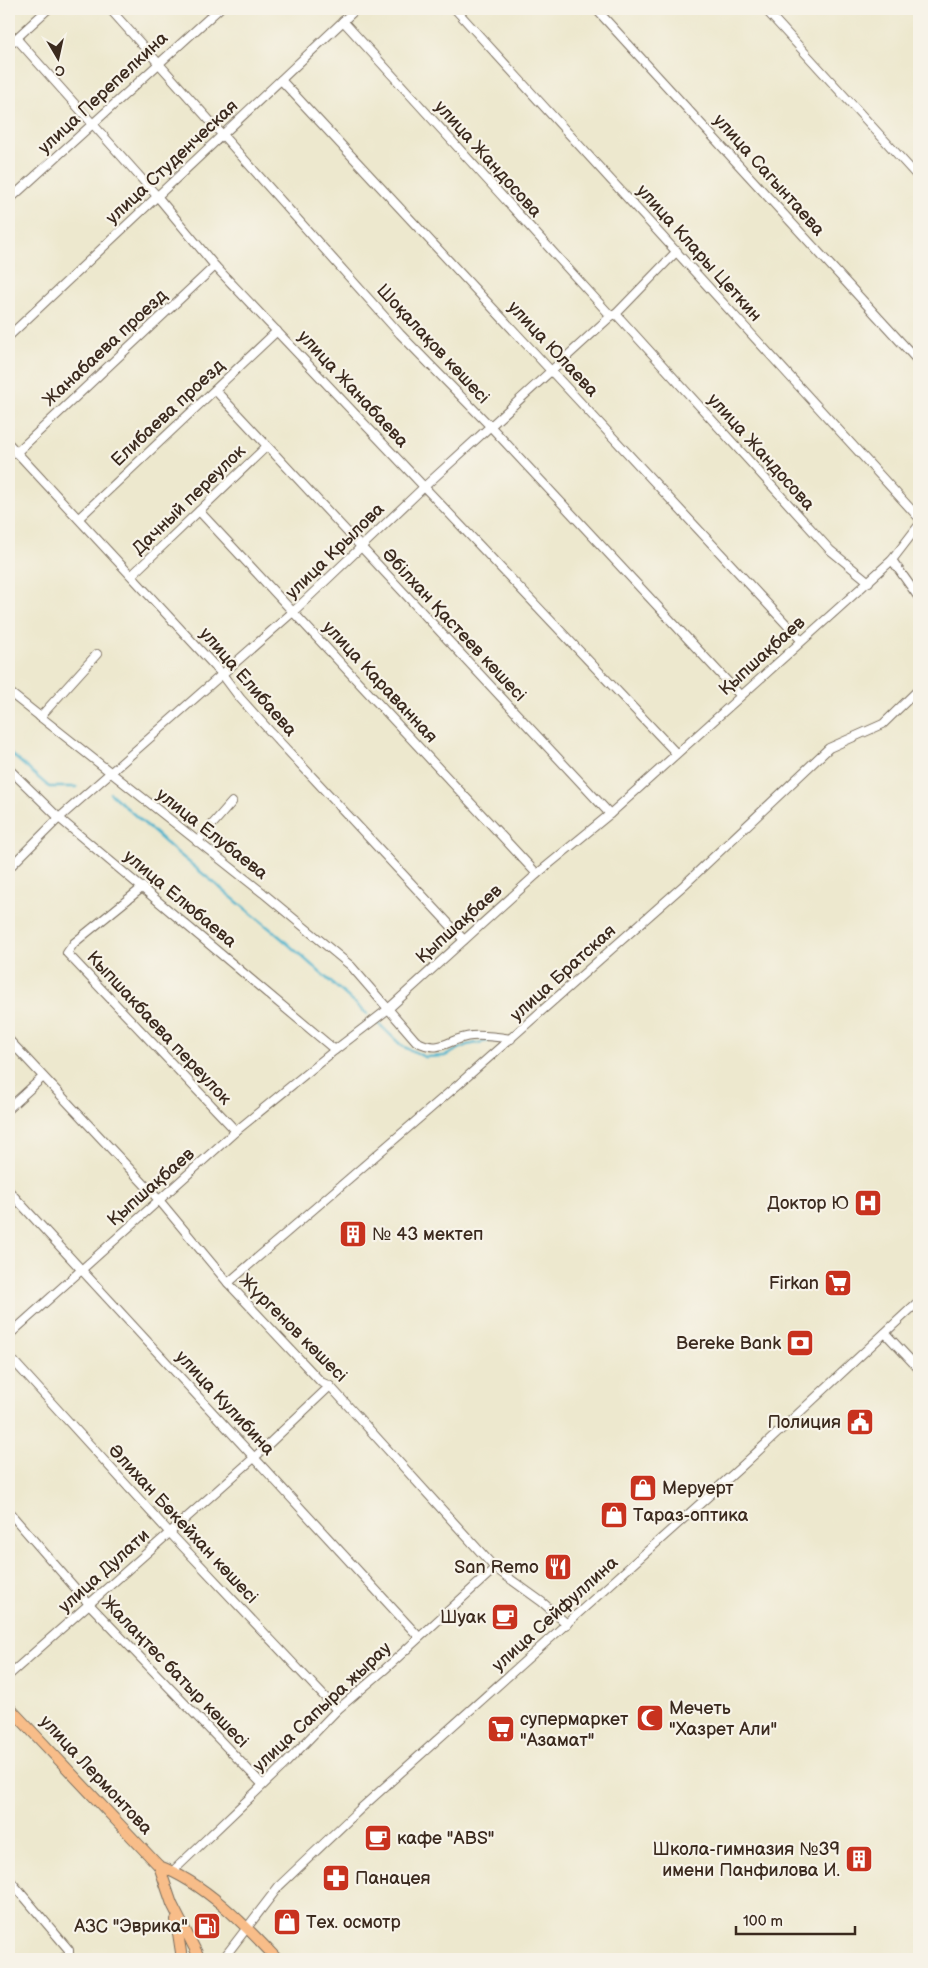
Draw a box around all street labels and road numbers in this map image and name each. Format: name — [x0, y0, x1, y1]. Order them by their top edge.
street label: улица Перепелкина — [34, 27, 172, 158]
street label: улица Студенческая — [102, 95, 242, 229]
street label: улица Жандосова — [430, 96, 546, 222]
street label: улица Сагынтаева — [709, 110, 829, 240]
street label: улица Клары Цеткин — [632, 180, 766, 326]
street label: Шоқалақов көшесі — [372, 280, 494, 408]
street label: Жанабаева проезд — [38, 285, 172, 411]
street label: улица Юлаева — [503, 297, 603, 401]
street label: улица Жанабаева — [293, 326, 413, 452]
street label: Елибаева проезд — [107, 355, 229, 471]
street label: улица Жандосова — [703, 389, 819, 515]
street label: Дачный переулок — [128, 440, 250, 559]
street label: улица Крылова — [281, 498, 389, 603]
street label: Әбілхан Қастеев көшесі — [378, 544, 530, 706]
street label: Қыпшақбаев — [715, 612, 810, 700]
street label: улица Караванная — [318, 617, 442, 747]
street label: улица Елибаева — [195, 623, 301, 741]
street label: улица Елубаева — [152, 784, 272, 884]
street label: улица Елюбаева — [119, 846, 241, 952]
street label: Қыпшақбаев — [412, 880, 507, 968]
street label: улица Братская — [506, 920, 620, 1026]
street label: Кыпшакбаева переулок — [82, 947, 236, 1110]
street label: Қыпшақбаев — [103, 1143, 199, 1230]
street label: Жүргенов көшесі — [235, 1270, 351, 1386]
street label: улица Кулибина — [171, 1346, 279, 1460]
street label: Әлихан Бөкейхан көшесі — [104, 1440, 262, 1608]
street label: улица Дулати — [54, 1525, 154, 1617]
street label: улица Сейфуллина — [488, 1552, 622, 1676]
street label: Жалаңтөс батыр көшесі — [97, 1592, 253, 1752]
street label: улица Сапыра жырау — [249, 1637, 396, 1776]
street label: улица Лермонтова — [35, 1711, 157, 1839]

